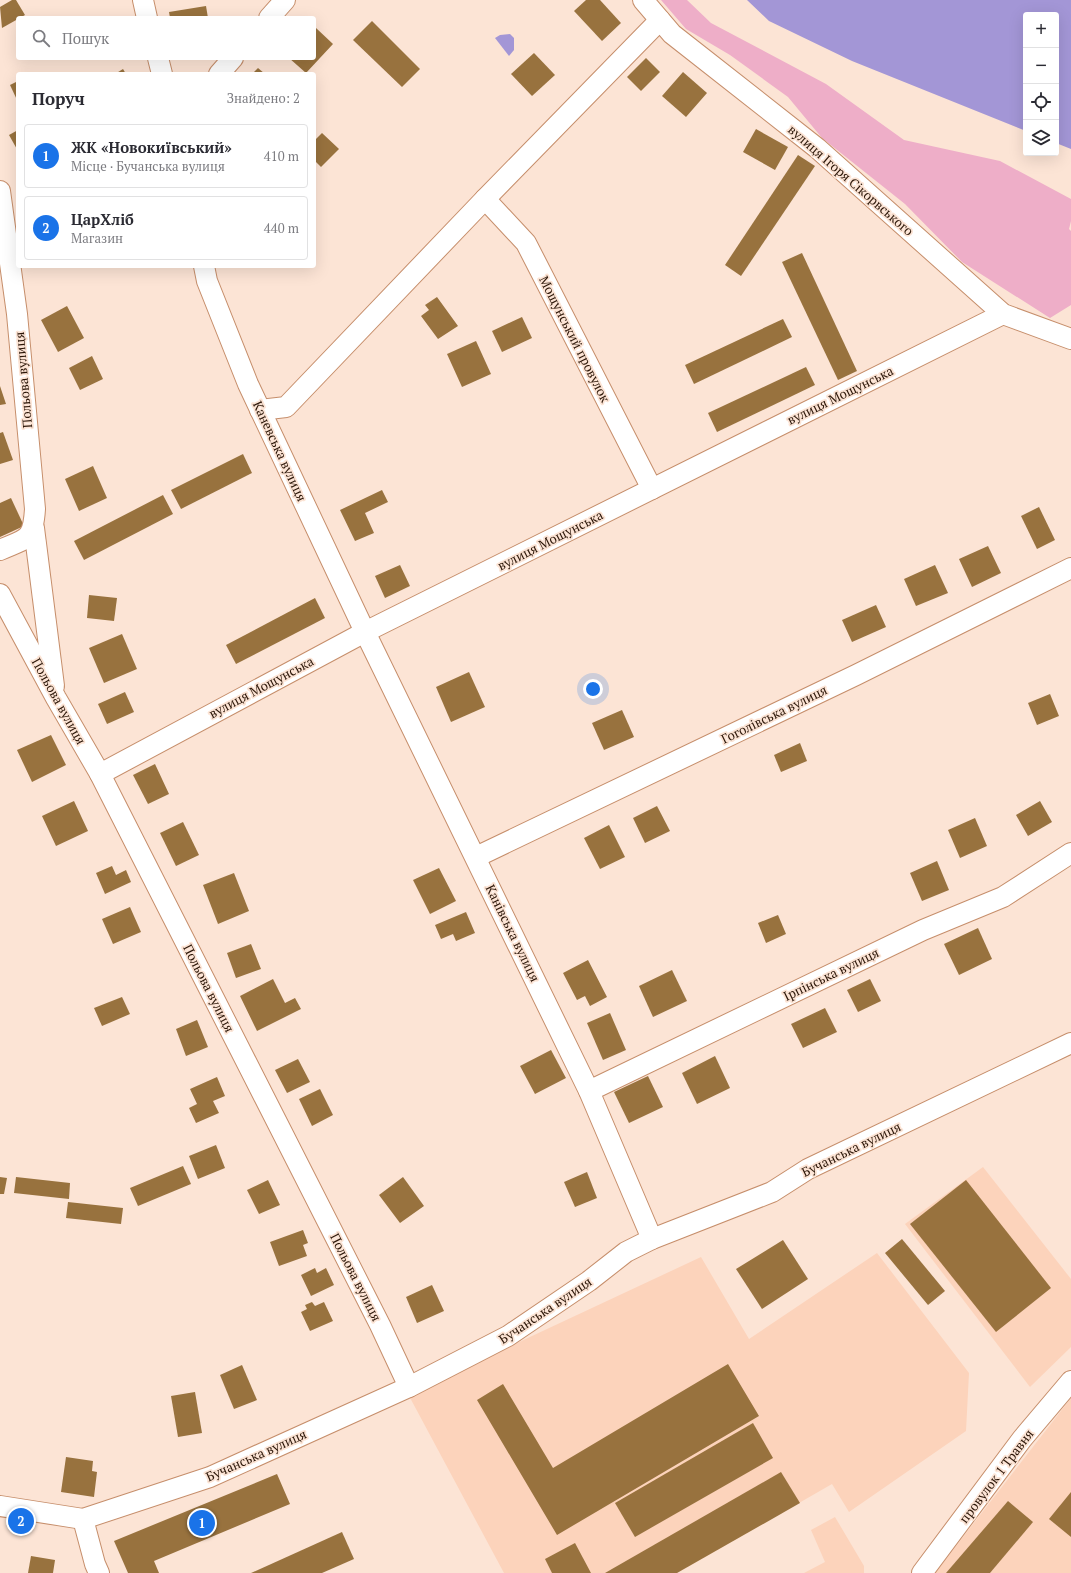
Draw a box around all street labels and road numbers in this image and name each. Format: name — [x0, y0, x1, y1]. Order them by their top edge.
street label: вулиця Ігоря Сікорвського — [784, 120, 918, 240]
street label: Мощунський провулок — [535, 273, 615, 406]
street label: Польова вулиця — [10, 331, 36, 429]
street label: вулиця Мощунська — [784, 361, 897, 429]
street label: Каневська вулиця — [249, 398, 311, 504]
street label: вулиця Мощунська — [494, 505, 606, 574]
street label: вулиця Мощунська — [205, 652, 317, 722]
street label: Польова вулиця — [28, 654, 90, 748]
street label: Гоголівська вулиця — [718, 680, 830, 747]
street label: Канівська вулиця — [482, 881, 544, 985]
street label: Польова вулиця — [179, 941, 239, 1035]
street label: Ірпінська вулиця — [780, 943, 882, 1005]
street label: Бучанська вулиця — [798, 1117, 904, 1181]
street label: Польова вулиця — [326, 1230, 386, 1324]
street label: Бучанська вулиця — [495, 1272, 595, 1348]
street label: Бучанська вулиця — [203, 1425, 309, 1485]
street label: провулок 1 Травня — [955, 1425, 1037, 1527]

